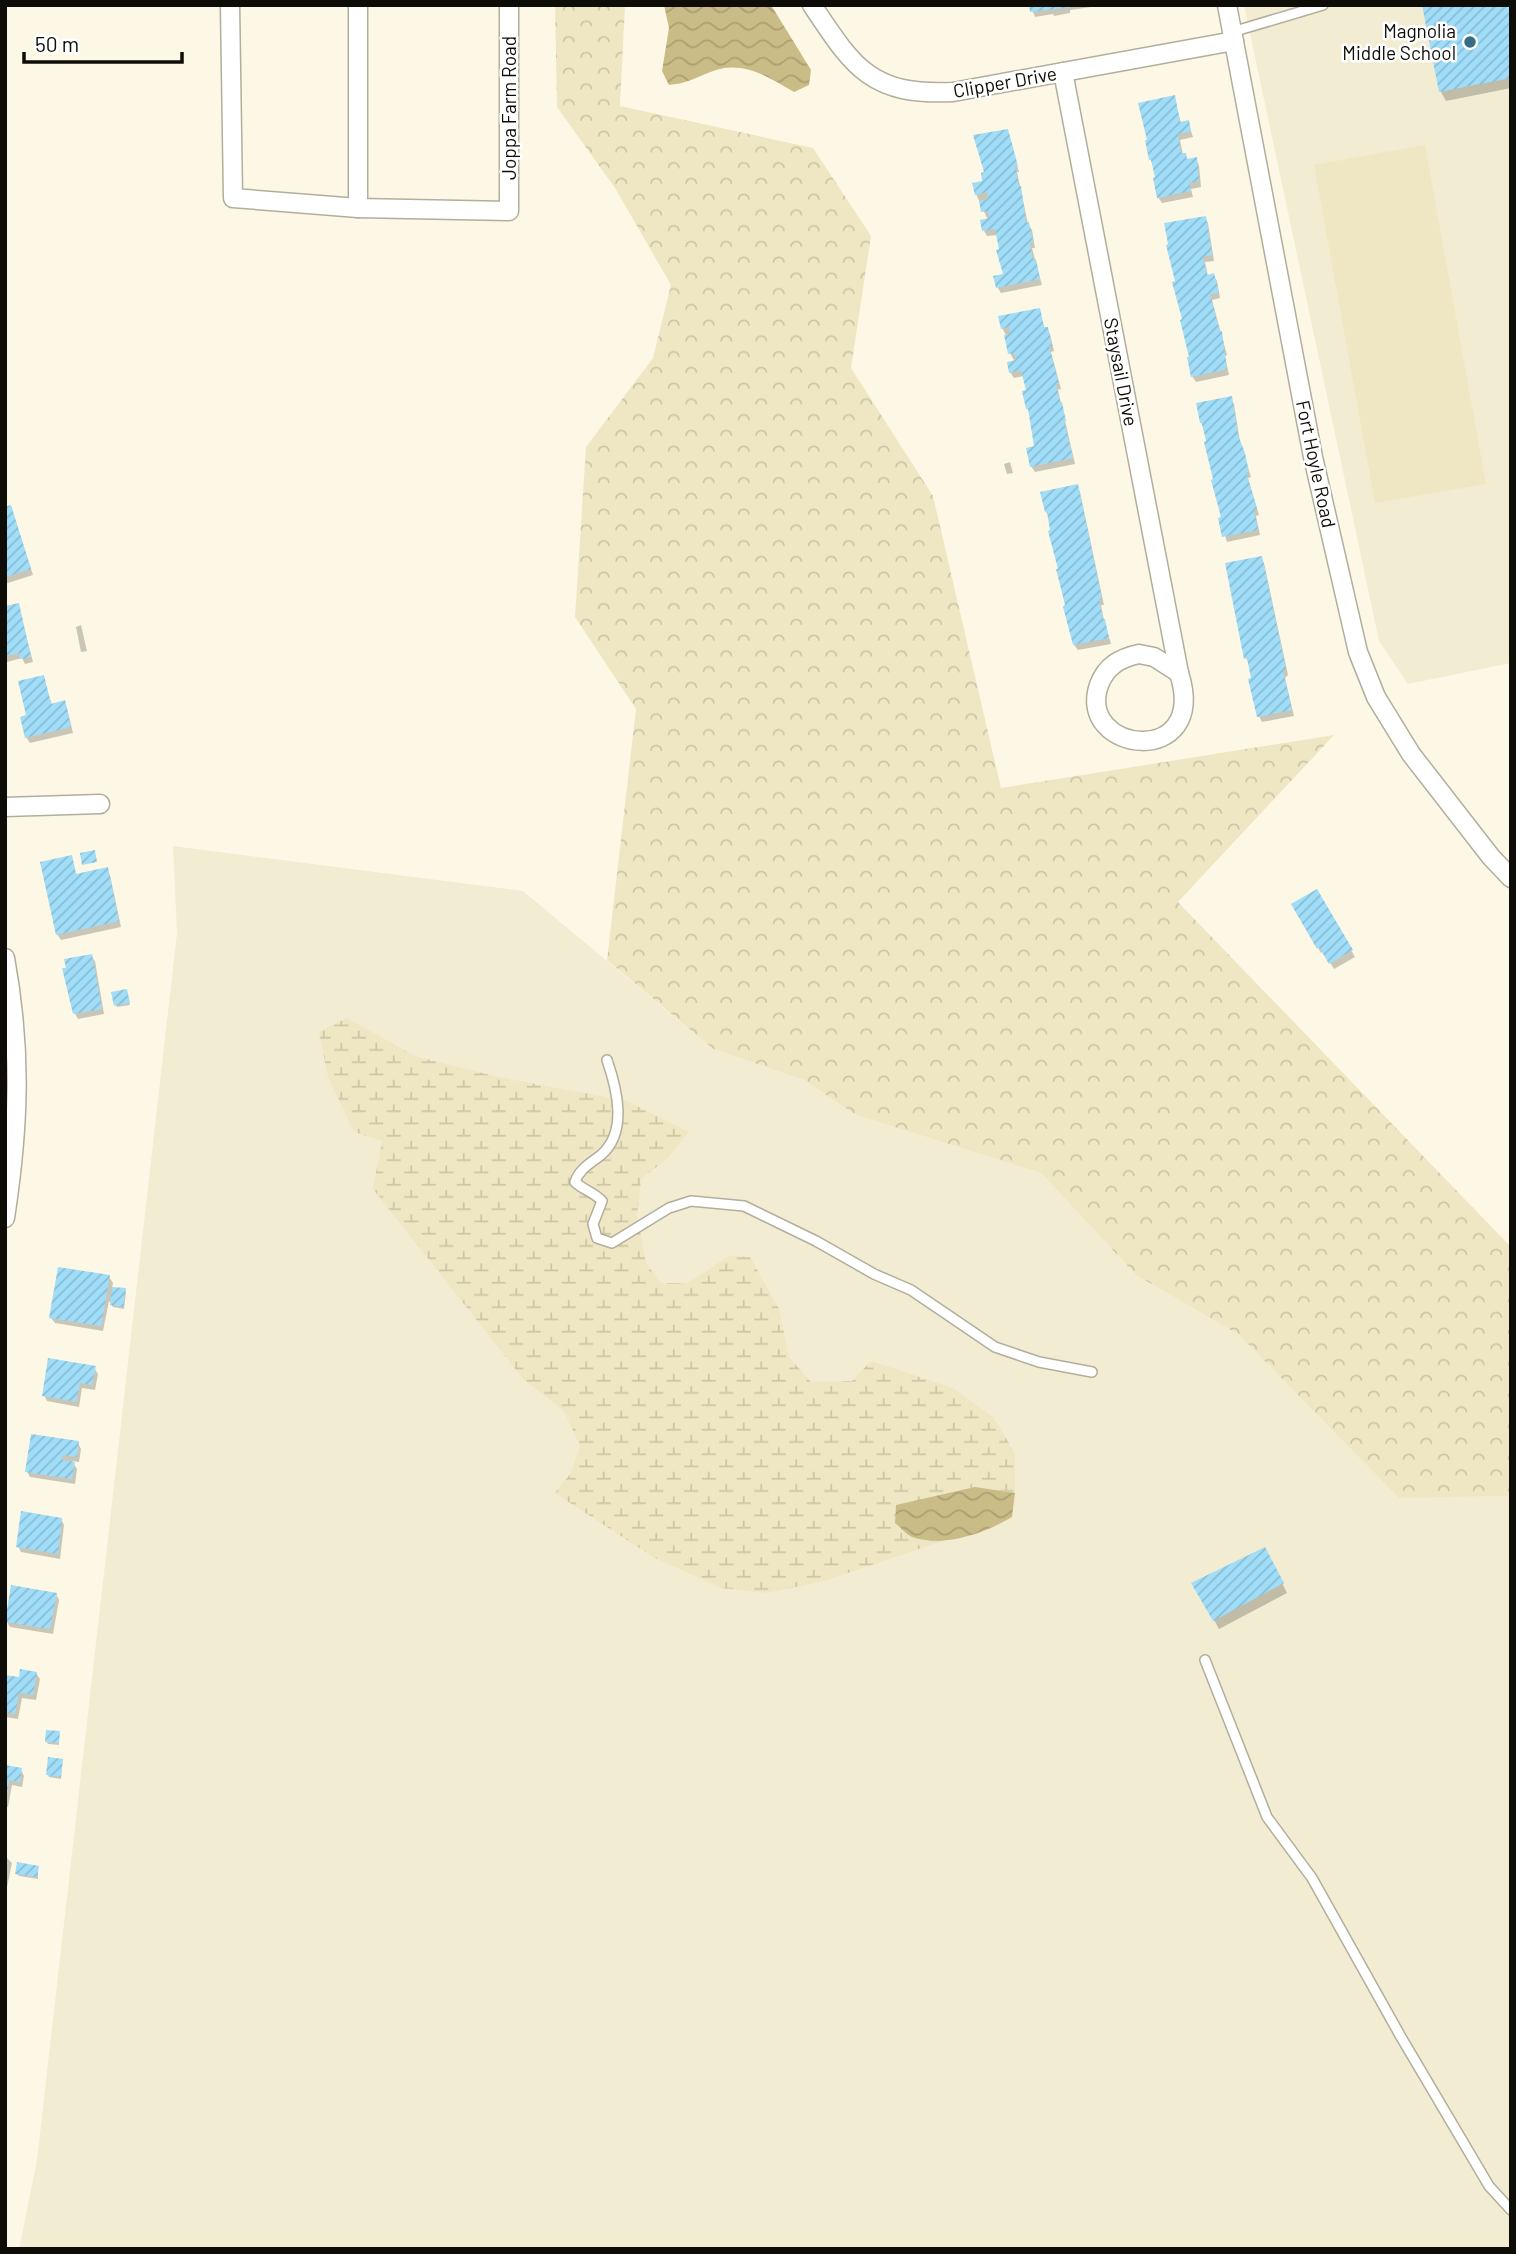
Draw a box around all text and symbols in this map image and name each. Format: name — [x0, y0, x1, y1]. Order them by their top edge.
place label: Magnolia Middle School — [1342, 19, 1456, 64]
scale bar — [24, 21, 182, 65]
text: 50 m — [35, 31, 79, 56]
marker: Magnolia Middle School — [1462, 34, 1478, 50]
street label: Joppa Farm Road — [497, 36, 520, 180]
street label: Clipper Drive — [951, 61, 1059, 102]
street label: Staysail Drive — [1100, 316, 1143, 428]
street label: Fort Hoyle Road — [1292, 398, 1341, 530]

